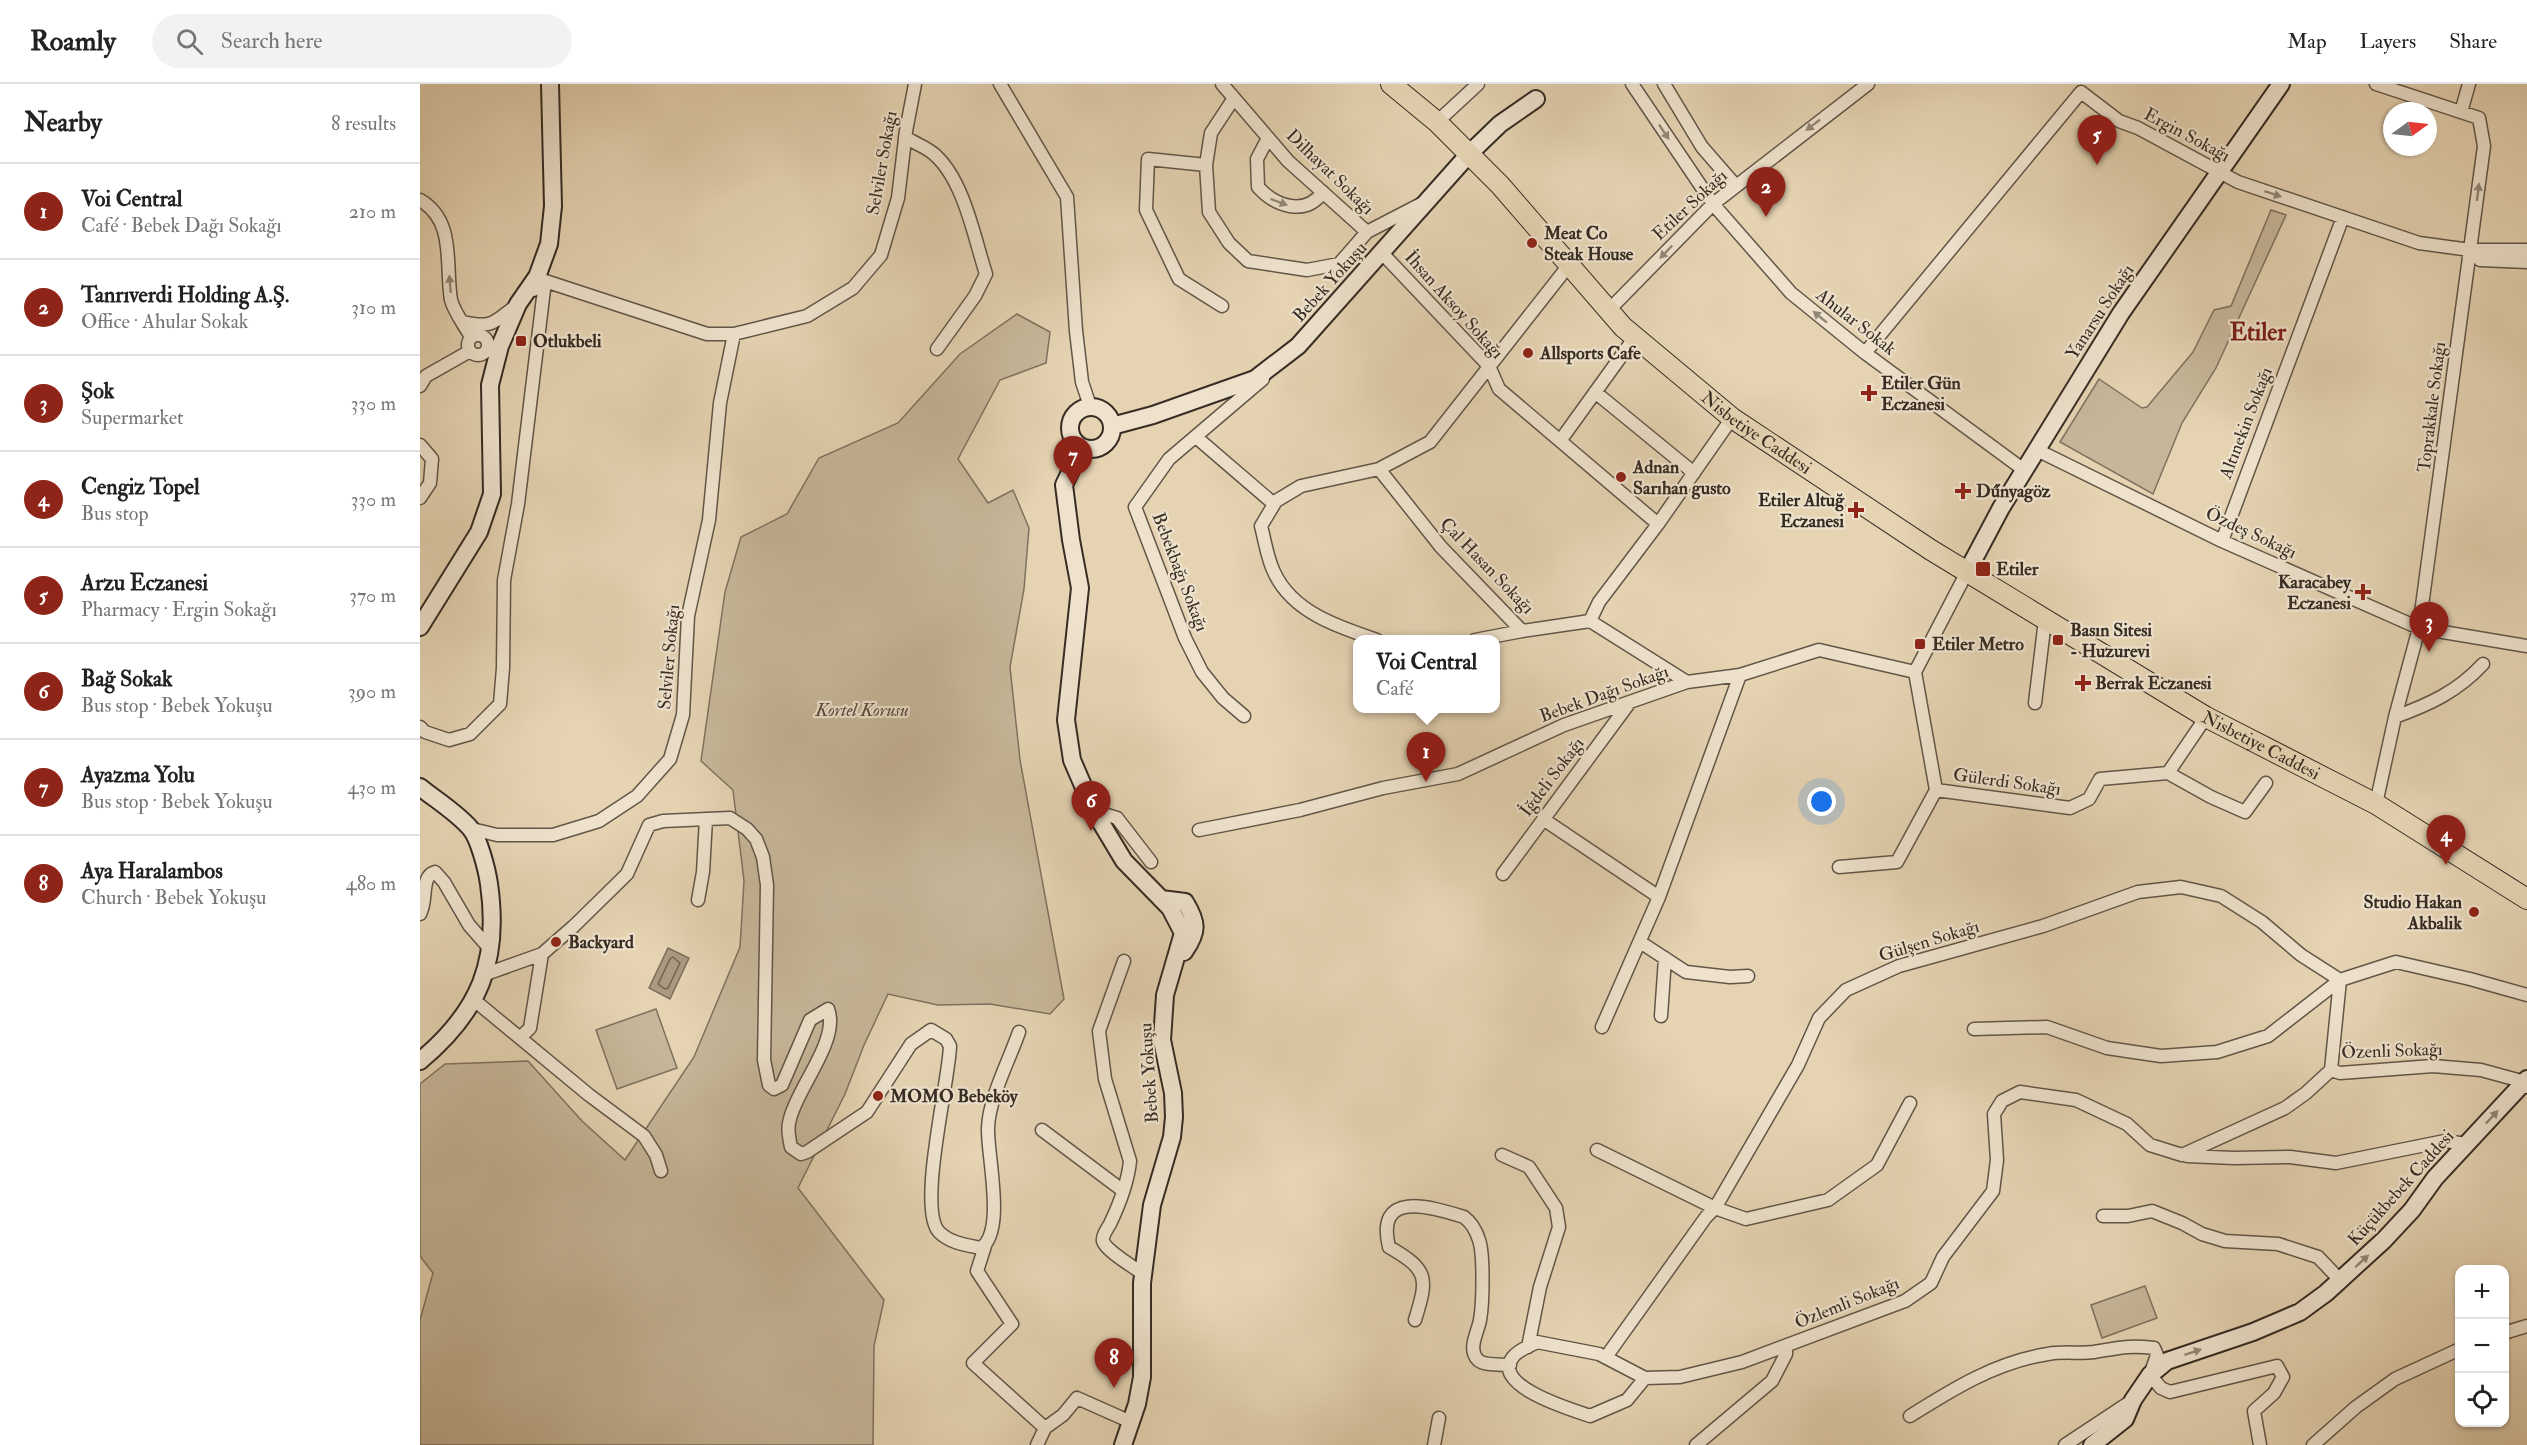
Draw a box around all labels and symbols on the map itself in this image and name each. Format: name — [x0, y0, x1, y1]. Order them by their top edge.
north arrow — [2383, 102, 2437, 156]
street label: Ergin Sokağı — [2140, 103, 2234, 167]
street label: Selviler Sokağı — [862, 109, 903, 217]
pin: 5 — [2078, 116, 2116, 165]
one-way arrow — [1806, 118, 1821, 130]
street label: Dilhayat Sokağı — [1281, 124, 1379, 220]
one-way arrow — [1659, 124, 1670, 141]
street label: Etiler Sokağı — [1648, 164, 1732, 246]
pin: 2 — [1746, 168, 1786, 217]
one-way arrow — [2473, 182, 2483, 201]
one-way arrow — [2265, 190, 2283, 199]
one-way arrow — [1271, 197, 1289, 207]
place label: Meat Co Steak House — [1543, 222, 1634, 266]
marker: Meat Co Steak House — [1525, 236, 1539, 250]
street label: Bebek Yokuşu — [1288, 237, 1372, 327]
one-way arrow — [1659, 244, 1673, 259]
street label: İhsan Aksoy Sokağı — [1399, 246, 1509, 364]
street label: Yanarsu Sokağı — [2061, 260, 2139, 364]
one-way arrow — [445, 275, 455, 294]
street label: Ahular Sokak — [1810, 283, 1901, 361]
one-way arrow — [1812, 311, 1827, 323]
district label: Etiler — [2230, 317, 2287, 348]
place label: Otlukbeli — [533, 330, 602, 353]
marker: Otlukbeli — [514, 334, 528, 348]
street label: Toprakkale Sokağı — [2413, 340, 2451, 474]
place label: Allsports Cafe — [1539, 342, 1641, 365]
marker: Allsports Cafe — [1521, 346, 1535, 360]
street label: Altınekin Sokağı — [2214, 364, 2278, 483]
place label: Etiler Gün Eczanesi — [1881, 372, 1962, 416]
street label: Nisbetiye Caddesi — [1697, 386, 1816, 479]
marker: Etiler Gün Eczanesi — [1862, 386, 1876, 400]
pin: 7 — [1054, 436, 1092, 486]
place label: Adnan Sarıhan gusto — [1632, 456, 1731, 500]
marker: Adnan Sarıhan gusto — [1614, 470, 1628, 484]
place label: Dűnyagöz — [1976, 480, 2051, 503]
marker: Dűnyagöz — [1954, 482, 1972, 500]
place label: Etiler Altuğ Eczanesi — [1758, 489, 1845, 533]
street label: Özdeş Sokağı — [2202, 502, 2300, 564]
marker: Etiler Altuğ Eczanesi — [1849, 503, 1863, 517]
street label: Bebekbağı Sokağı — [1147, 509, 1213, 635]
street label: Çal Hasan Sokağı — [1435, 513, 1539, 619]
place label: Etiler — [1996, 558, 2039, 581]
marker: Etiler — [1974, 560, 1992, 578]
place label: Karacabey Eczanesi — [2278, 571, 2352, 615]
marker: Karacabey Eczanesi — [2356, 585, 2370, 599]
pin: 3 — [2410, 602, 2448, 652]
street label: Selviler Sokağı — [653, 603, 685, 710]
place label: Basın Sitesi - Huzurevi — [2070, 619, 2152, 663]
place label: Etiler Metro — [1932, 633, 2024, 656]
marker: Basın Sitesi - Huzurevi — [2051, 633, 2065, 647]
marker: Etiler Metro — [1913, 637, 1927, 651]
street label: Bebek Dağı Sokağı — [1536, 660, 1672, 728]
place label: Berrak Eczanesi — [2095, 672, 2212, 695]
marker: Berrak Eczanesi — [2076, 676, 2090, 690]
park label: Kortel Korusu — [814, 699, 909, 722]
street label: Nisbetiye Caddesi — [2198, 705, 2324, 785]
pin: 1 — [1406, 732, 1446, 782]
street label: İğdeli Sokağı — [1515, 732, 1590, 821]
street label: Gülerdi Sokağı — [1952, 763, 2063, 801]
pin: 6 — [1072, 782, 1110, 831]
your location — [1807, 787, 1836, 816]
pin: 4 — [2426, 816, 2466, 865]
place label: Studio Hakan Akbalik — [2364, 891, 2463, 935]
marker: Studio Hakan Akbalik — [2467, 905, 2481, 919]
street label: Gülşen Sokağı — [1876, 915, 1982, 967]
place label: Backyard — [568, 931, 634, 954]
marker: Backyard — [549, 935, 563, 949]
street label: Bebek Yokuşu — [1134, 1022, 1164, 1124]
street label: Özenli Sokağı — [2341, 1038, 2443, 1064]
place label: MOMO Bebeköy — [889, 1085, 1019, 1108]
marker: MOMO Bebeköy — [871, 1089, 885, 1103]
one-way arrow — [2485, 1110, 2499, 1124]
street label: Küçükbebek Caddesi — [2343, 1125, 2459, 1251]
one-way arrow — [2354, 1254, 2369, 1268]
street label: Özlemli Sokağı — [1791, 1272, 1903, 1334]
pin: 8 — [1094, 1338, 1134, 1388]
one-way arrow — [2184, 1347, 2202, 1357]

